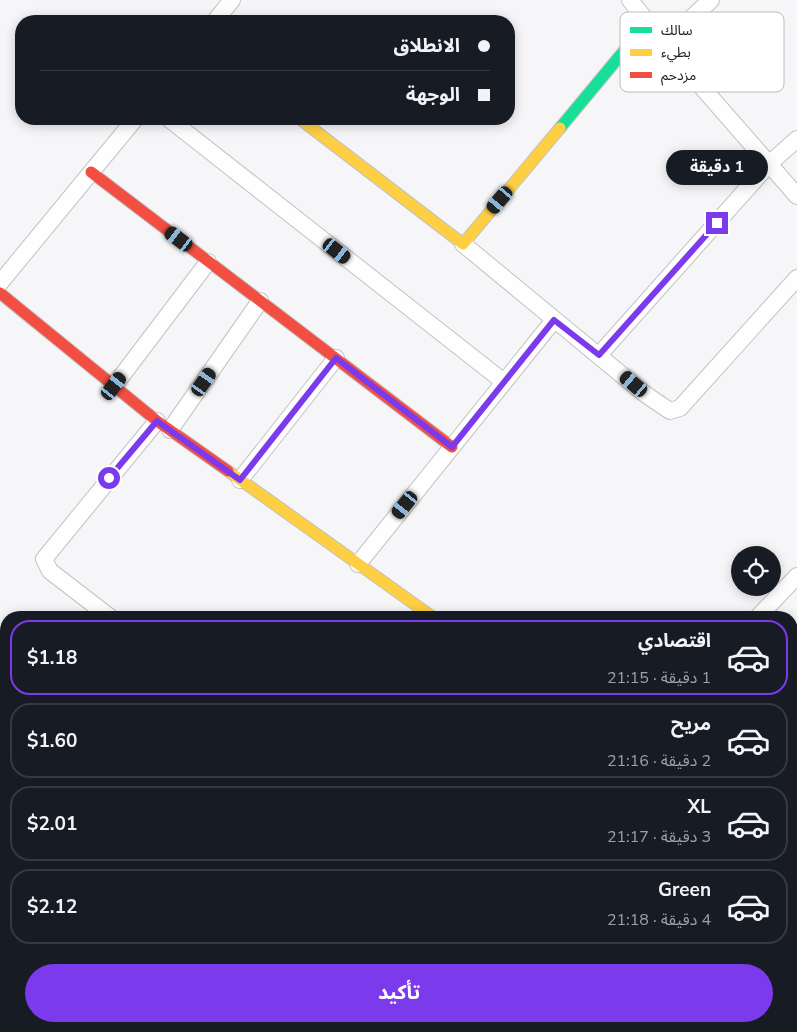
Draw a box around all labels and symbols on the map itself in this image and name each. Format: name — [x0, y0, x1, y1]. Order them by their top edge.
legend — [620, 12, 784, 92]
text: سالك — [661, 21, 693, 40]
text: بطيء — [661, 43, 691, 63]
text: مزدحم — [661, 66, 696, 86]
callout: 1 دقيقة — [666, 150, 768, 186]
car — [484, 184, 515, 216]
route end — [706, 212, 728, 234]
car — [162, 224, 195, 254]
car — [320, 236, 353, 266]
car — [189, 365, 218, 399]
car — [617, 369, 650, 399]
car — [98, 370, 129, 402]
route start — [98, 467, 120, 489]
car — [389, 489, 420, 521]

